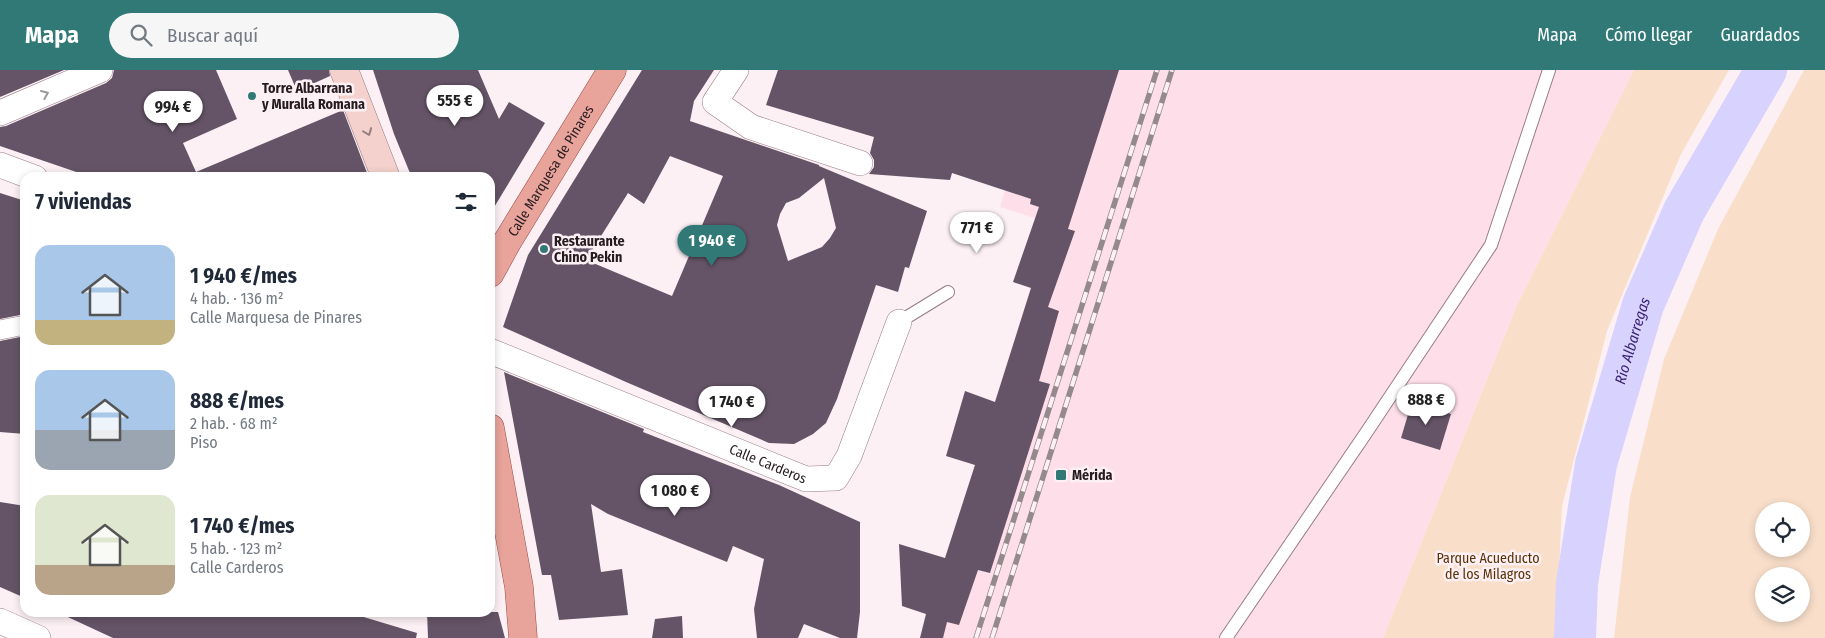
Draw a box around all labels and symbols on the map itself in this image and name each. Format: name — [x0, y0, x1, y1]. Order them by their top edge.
place label: Torre Albarrana y Muralla Romana — [261, 80, 365, 113]
pin: 555 € — [420, 85, 490, 127]
one-way arrow — [40, 89, 49, 100]
pin: 994 € — [138, 90, 208, 133]
marker: Torre Albarrana y Muralla Romana — [246, 90, 258, 102]
street label: Calle Marquesa de Pinares — [504, 102, 598, 240]
one-way arrow — [362, 127, 373, 136]
pin: 771 € — [942, 212, 1012, 254]
pin: 1 940 € — [666, 224, 758, 267]
place label: Restaurante Chino Pekin — [554, 233, 625, 266]
marker: Restaurante Chino Pekin — [538, 243, 550, 255]
water label: Río Albarregas — [1611, 294, 1655, 386]
pin: 888 € — [1391, 384, 1461, 426]
pin: 1 740 € — [686, 386, 778, 428]
street label: Calle Carderos — [727, 441, 809, 487]
place label: Mérida — [1072, 467, 1113, 484]
marker: Mérida — [1054, 468, 1068, 482]
pin: 1 080 € — [629, 474, 721, 517]
park label: Parque Acueducto de los Milagros — [1436, 550, 1540, 583]

